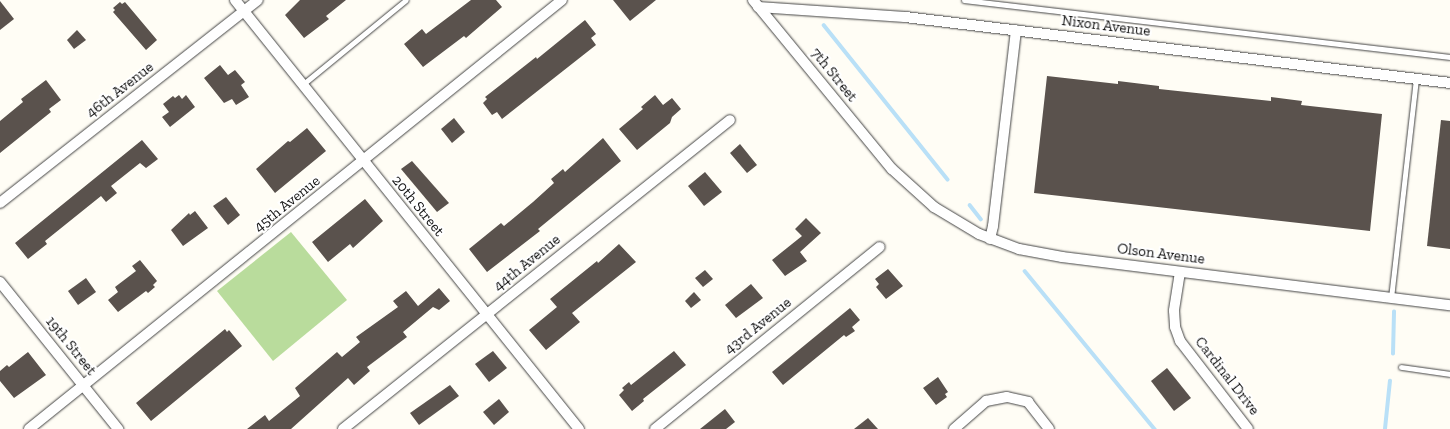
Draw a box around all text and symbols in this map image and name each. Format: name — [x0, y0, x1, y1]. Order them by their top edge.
street label: Nixon Avenue — [1060, 12, 1152, 40]
street label: 7th Street — [807, 44, 861, 106]
street label: 46th Avenue — [83, 58, 157, 122]
street label: 45th Avenue — [250, 172, 324, 236]
street label: 20th Street — [388, 172, 448, 240]
street label: 44th Avenue — [490, 230, 564, 296]
street label: Olson Avenue — [1116, 240, 1206, 268]
street label: 43rd Avenue — [721, 294, 795, 358]
street label: 19th Street — [42, 313, 100, 379]
street label: Cardinal Drive — [1191, 333, 1263, 419]

